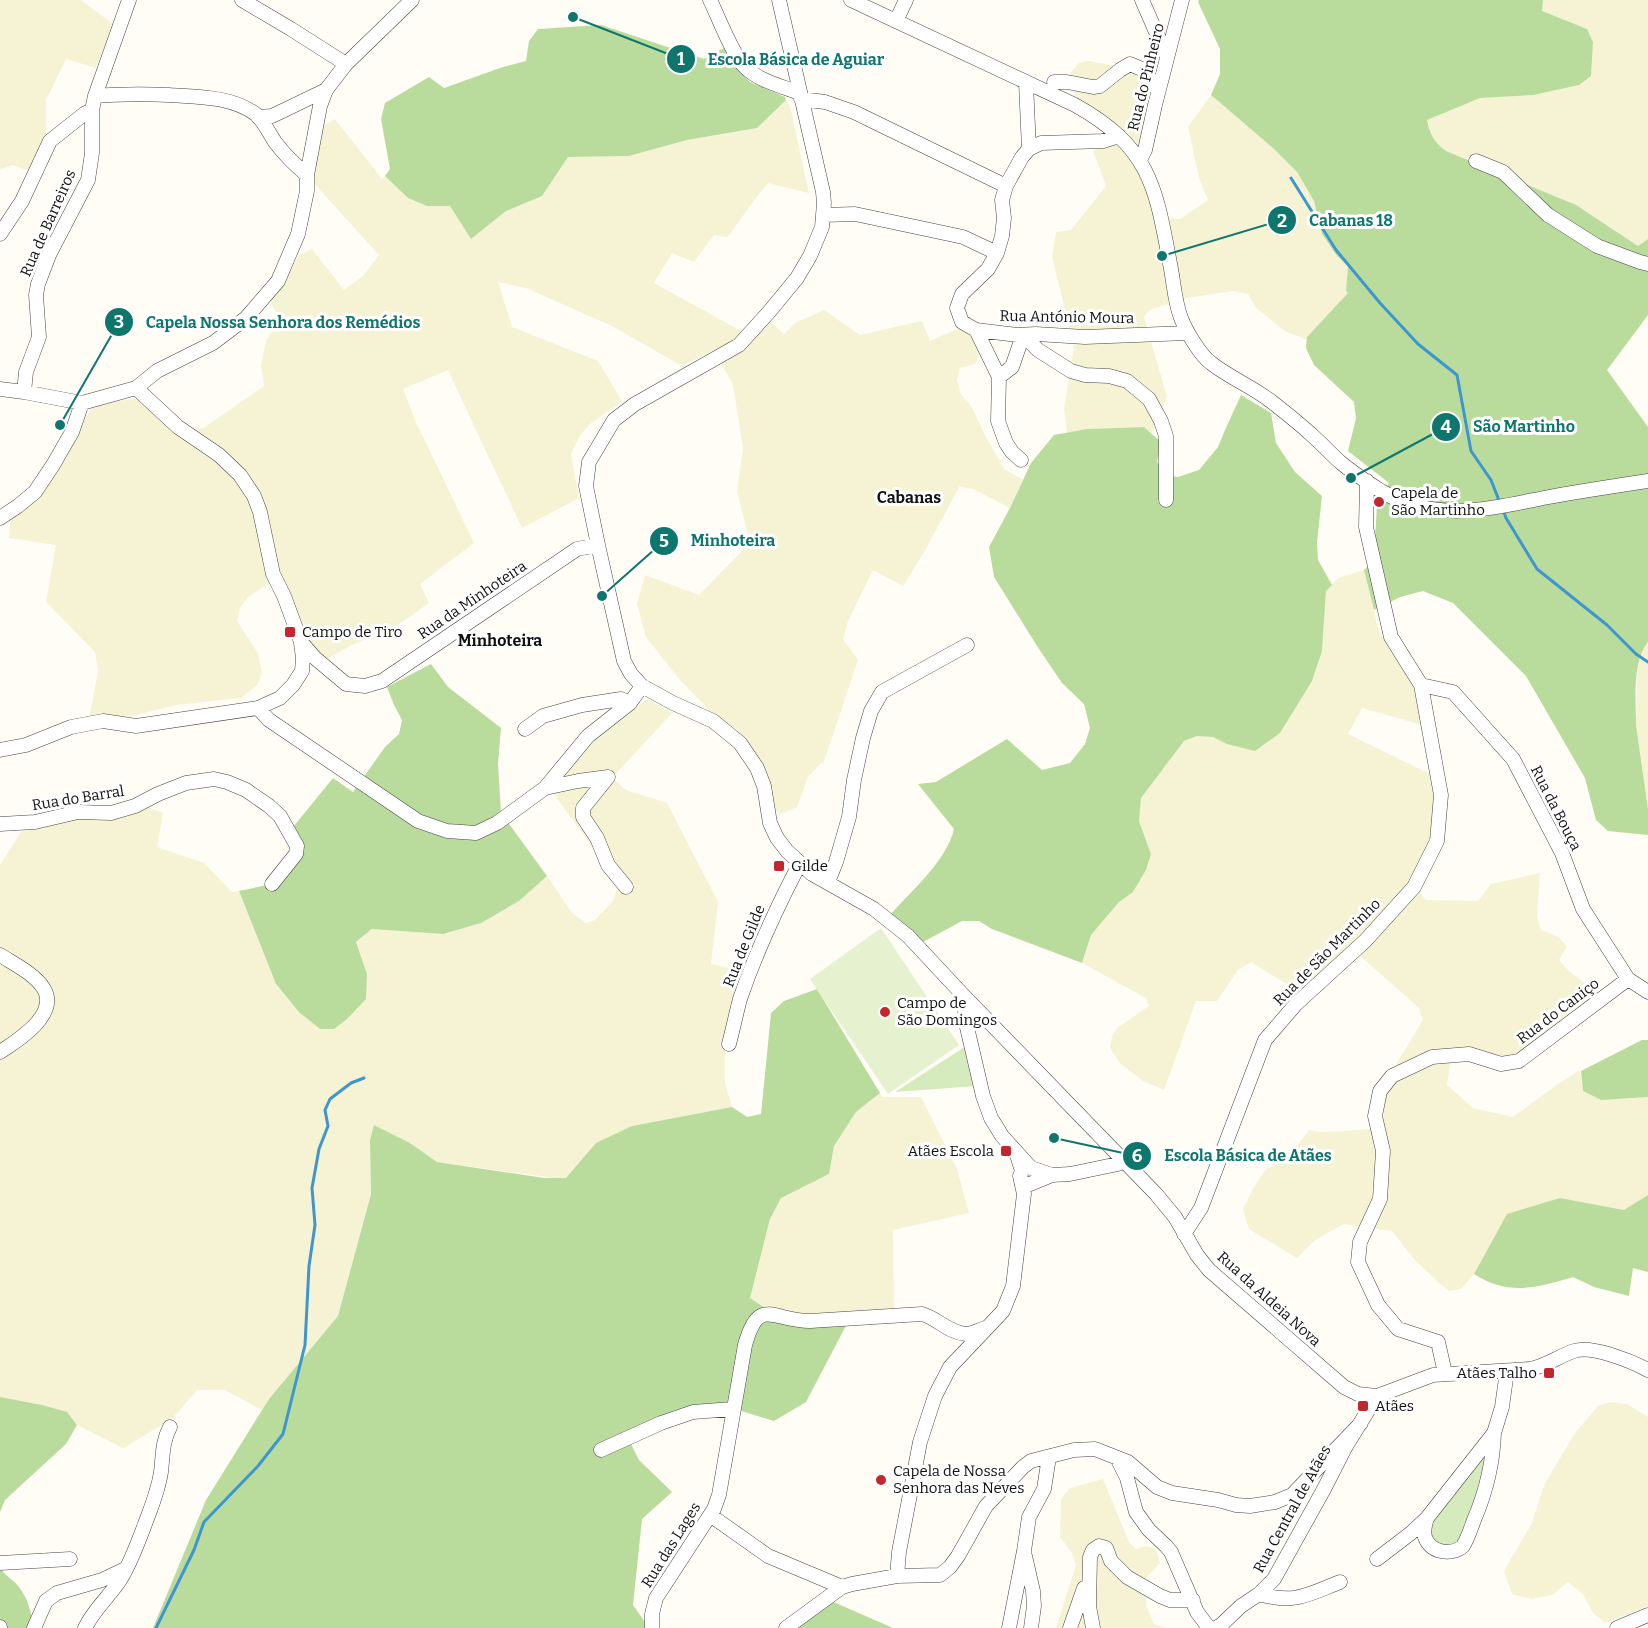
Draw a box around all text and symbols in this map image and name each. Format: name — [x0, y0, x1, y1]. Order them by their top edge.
street label: Rua do Pinheiro — [1124, 21, 1168, 133]
callout: Escola Básica de Aguiar — [666, 42, 896, 76]
text: 1 — [677, 48, 685, 70]
text: Escola Básica de Aguiar — [708, 50, 885, 69]
street label: Rua de Barreiros — [16, 167, 80, 279]
callout: Cabanas 18 — [1267, 203, 1405, 237]
text: 2 — [1277, 210, 1287, 232]
text: Cabanas 18 — [1309, 211, 1393, 230]
callout: Capela Nossa Senhora dos Remédios — [104, 305, 432, 339]
street label: Rua António Moura — [999, 307, 1135, 327]
text: 3 — [114, 311, 124, 333]
text: Capela Nossa Senhora dos Remédios — [146, 313, 420, 332]
callout: São Martinho — [1431, 410, 1587, 444]
text: 4 — [1441, 416, 1452, 438]
text: São Martinho — [1473, 417, 1575, 436]
place label: Capela de São Martinho — [1391, 484, 1485, 519]
district label: Cabanas — [877, 488, 941, 507]
marker: Capela de São Martinho — [1372, 495, 1386, 509]
callout: Minhoteira — [649, 524, 788, 558]
text: 5 — [659, 530, 669, 552]
text: Minhoteira — [691, 531, 775, 550]
street label: Rua da Minhoteira — [414, 557, 530, 643]
place label: Campo de Tiro — [302, 623, 402, 641]
marker: Campo de Tiro — [283, 625, 297, 639]
district label: Minhoteira — [458, 630, 542, 650]
street label: Rua da Bouça — [1527, 762, 1585, 854]
street label: Rua do Barral — [31, 782, 125, 814]
place label: Gilde — [791, 857, 828, 875]
marker: Gilde — [772, 859, 786, 873]
street label: Rua de São Martinho — [1270, 895, 1384, 1009]
street label: Rua de Gilde — [719, 902, 769, 990]
street label: Rua do Caniço — [1513, 974, 1603, 1048]
place label: Campo de São Domingos — [897, 994, 997, 1029]
marker: Campo de São Domingos — [878, 1005, 892, 1019]
callout: Escola Básica de Atães — [1122, 1139, 1344, 1173]
place label: Atães Escola — [907, 1142, 994, 1160]
marker: Atães Escola — [999, 1144, 1013, 1158]
text: 6 — [1132, 1145, 1143, 1167]
text: Escola Básica de Atães — [1164, 1146, 1332, 1165]
street label: Rua da Aldeia Nova — [1214, 1248, 1324, 1350]
place label: Atães Talho — [1457, 1364, 1537, 1382]
marker: Atães Talho — [1542, 1366, 1556, 1380]
place label: Atães — [1375, 1397, 1414, 1415]
marker: Atães — [1356, 1399, 1370, 1413]
street label: Rua Central de Atães — [1249, 1442, 1335, 1576]
place label: Capela de Nossa Senhora das Neves — [893, 1462, 1024, 1497]
marker: Capela de Nossa Senhora das Neves — [874, 1473, 888, 1487]
street label: Rua das Lages — [638, 1499, 704, 1591]

